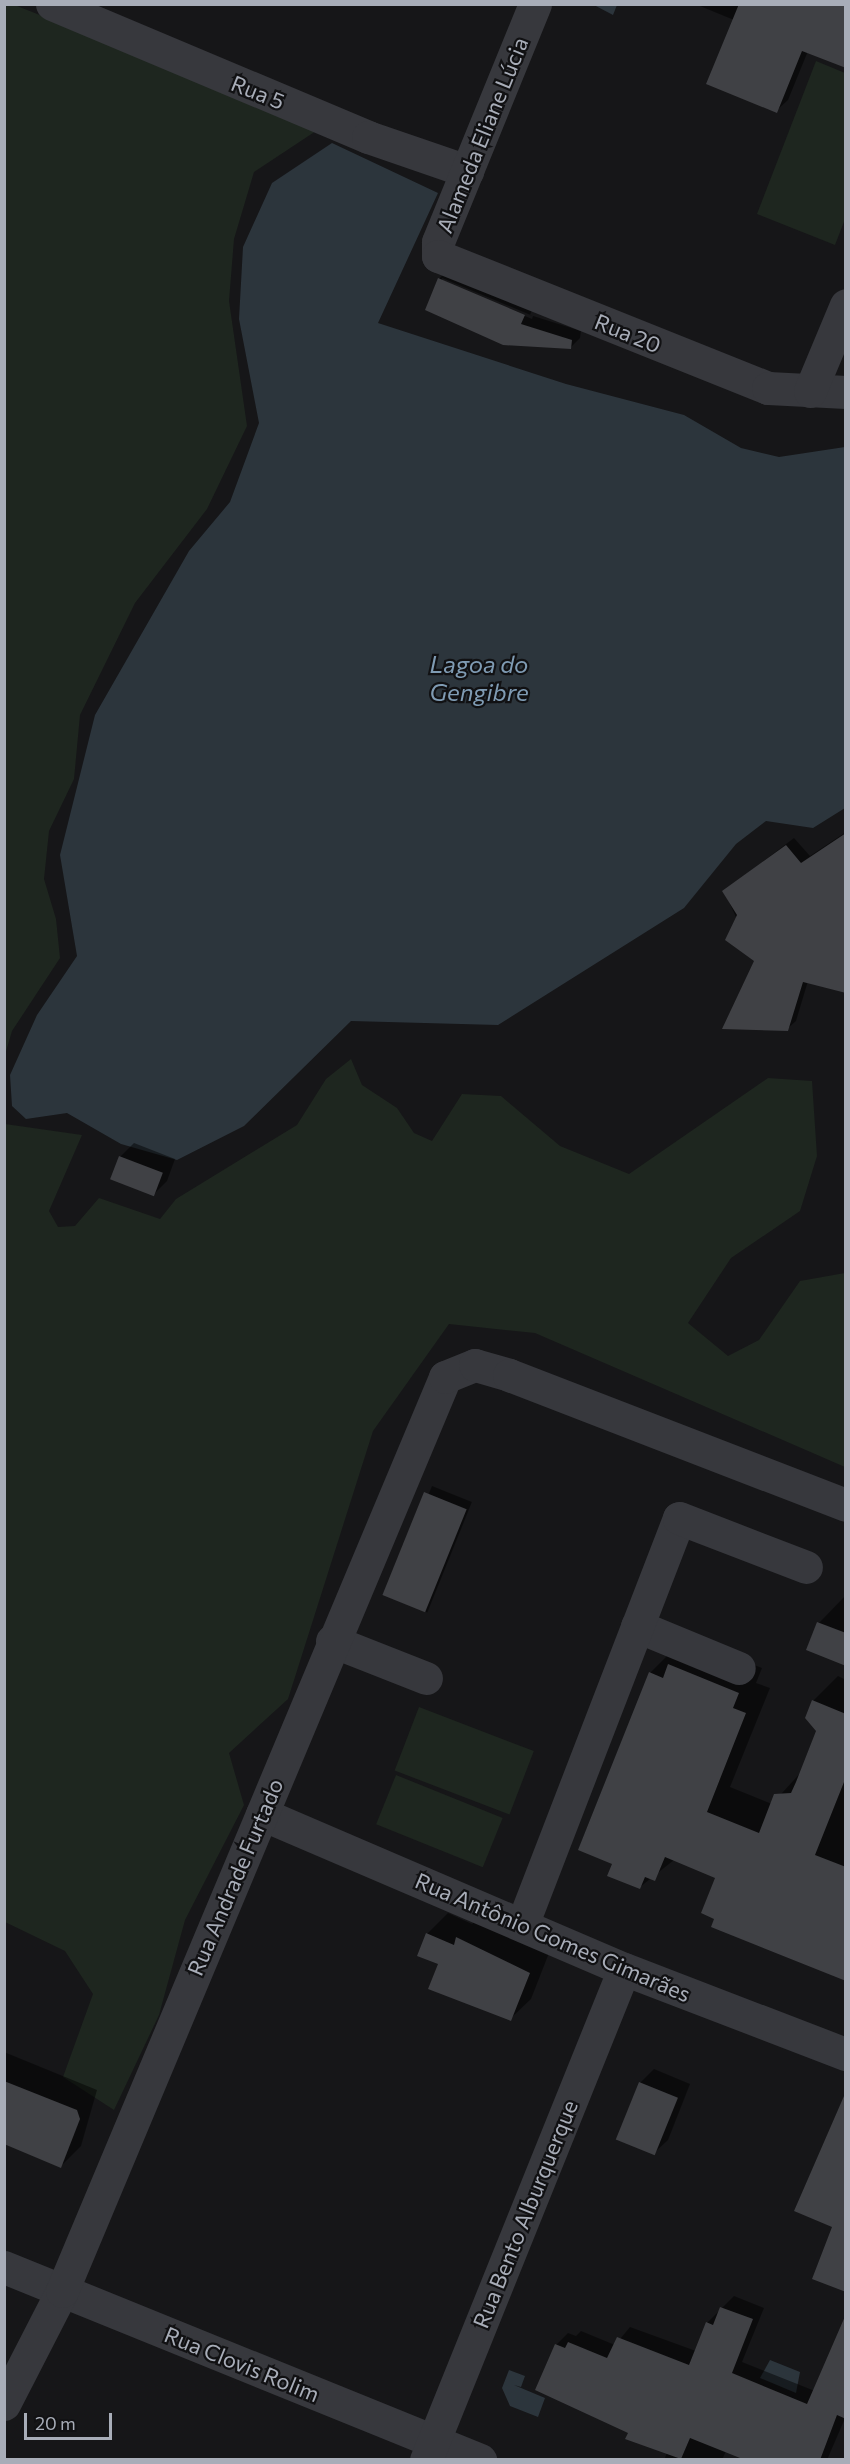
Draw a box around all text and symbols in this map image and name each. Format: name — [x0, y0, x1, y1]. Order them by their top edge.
street label: Alameda Eliane Lúcia — [431, 33, 533, 237]
street label: Rua 5 — [227, 69, 289, 115]
street label: Rua 20 — [591, 308, 665, 358]
water label: Lagoa do Gengibre — [429, 650, 529, 706]
street label: Rua Andrade Furtado — [182, 1775, 288, 1979]
street label: Rua Antônio Gomes Gimarães — [411, 1867, 695, 2007]
street label: Rua Bento Alburquerque — [467, 2096, 583, 2332]
street label: Rua Clovis Rolim — [161, 2321, 323, 2407]
scale bar — [27, 2401, 116, 2439]
text: 20 m — [35, 2412, 76, 2434]

